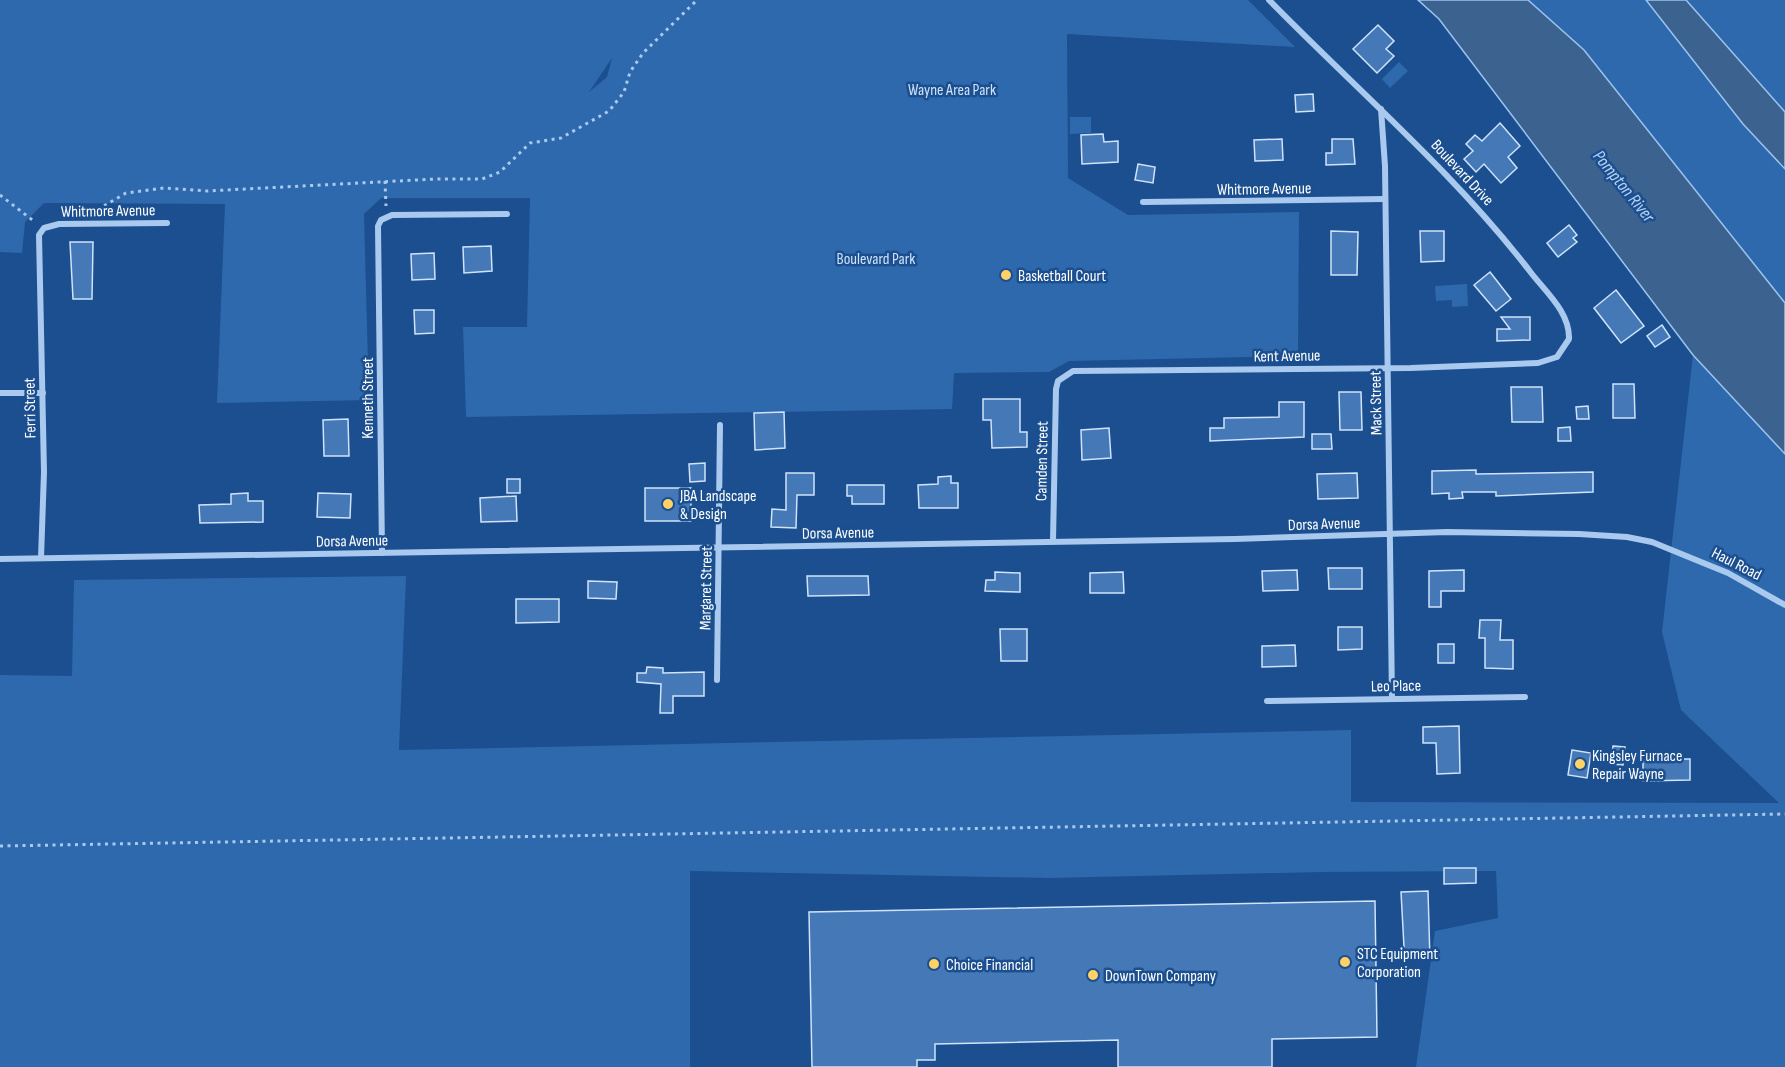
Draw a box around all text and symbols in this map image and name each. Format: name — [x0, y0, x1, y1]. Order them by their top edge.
park label: Wayne Area Park — [908, 81, 996, 100]
street label: Boulevard Drive — [1427, 136, 1497, 210]
water label: Pompton River — [1588, 146, 1660, 227]
street label: Whitmore Avenue — [1217, 179, 1311, 200]
street label: Whitmore Avenue — [61, 201, 155, 222]
park label: Boulevard Park — [837, 250, 915, 269]
place label: Basketball Court — [1018, 267, 1106, 286]
marker: Basketball Court — [999, 268, 1013, 282]
street label: Kent Avenue — [1253, 346, 1321, 367]
street label: Kenneth Street — [359, 357, 378, 439]
street label: Mack Street — [1366, 370, 1387, 435]
street label: Ferri Street — [20, 377, 41, 439]
street label: Camden Street — [1032, 421, 1053, 501]
place label: JBA Landscape & Design — [679, 487, 757, 524]
marker: JBA Landscape & Design — [661, 497, 675, 511]
street label: Dorsa Avenue — [1288, 514, 1361, 535]
street label: Dorsa Avenue — [802, 523, 874, 544]
street label: Dorsa Avenue — [316, 531, 388, 552]
street label: Haul Road — [1708, 544, 1764, 585]
street label: Margaret Street — [696, 546, 717, 630]
street label: Leo Place — [1371, 677, 1421, 696]
place label: Kingsley Furnace Repair Wayne — [1592, 747, 1682, 784]
marker: Kingsley Furnace Repair Wayne — [1573, 757, 1587, 771]
place label: STC Equipment Corporation — [1357, 945, 1438, 982]
marker: STC Equipment Corporation — [1338, 955, 1352, 969]
place label: Choice Financial — [946, 956, 1033, 975]
marker: Choice Financial — [927, 957, 941, 971]
place label: DownTown Company — [1105, 967, 1216, 986]
marker: DownTown Company — [1086, 968, 1100, 982]

